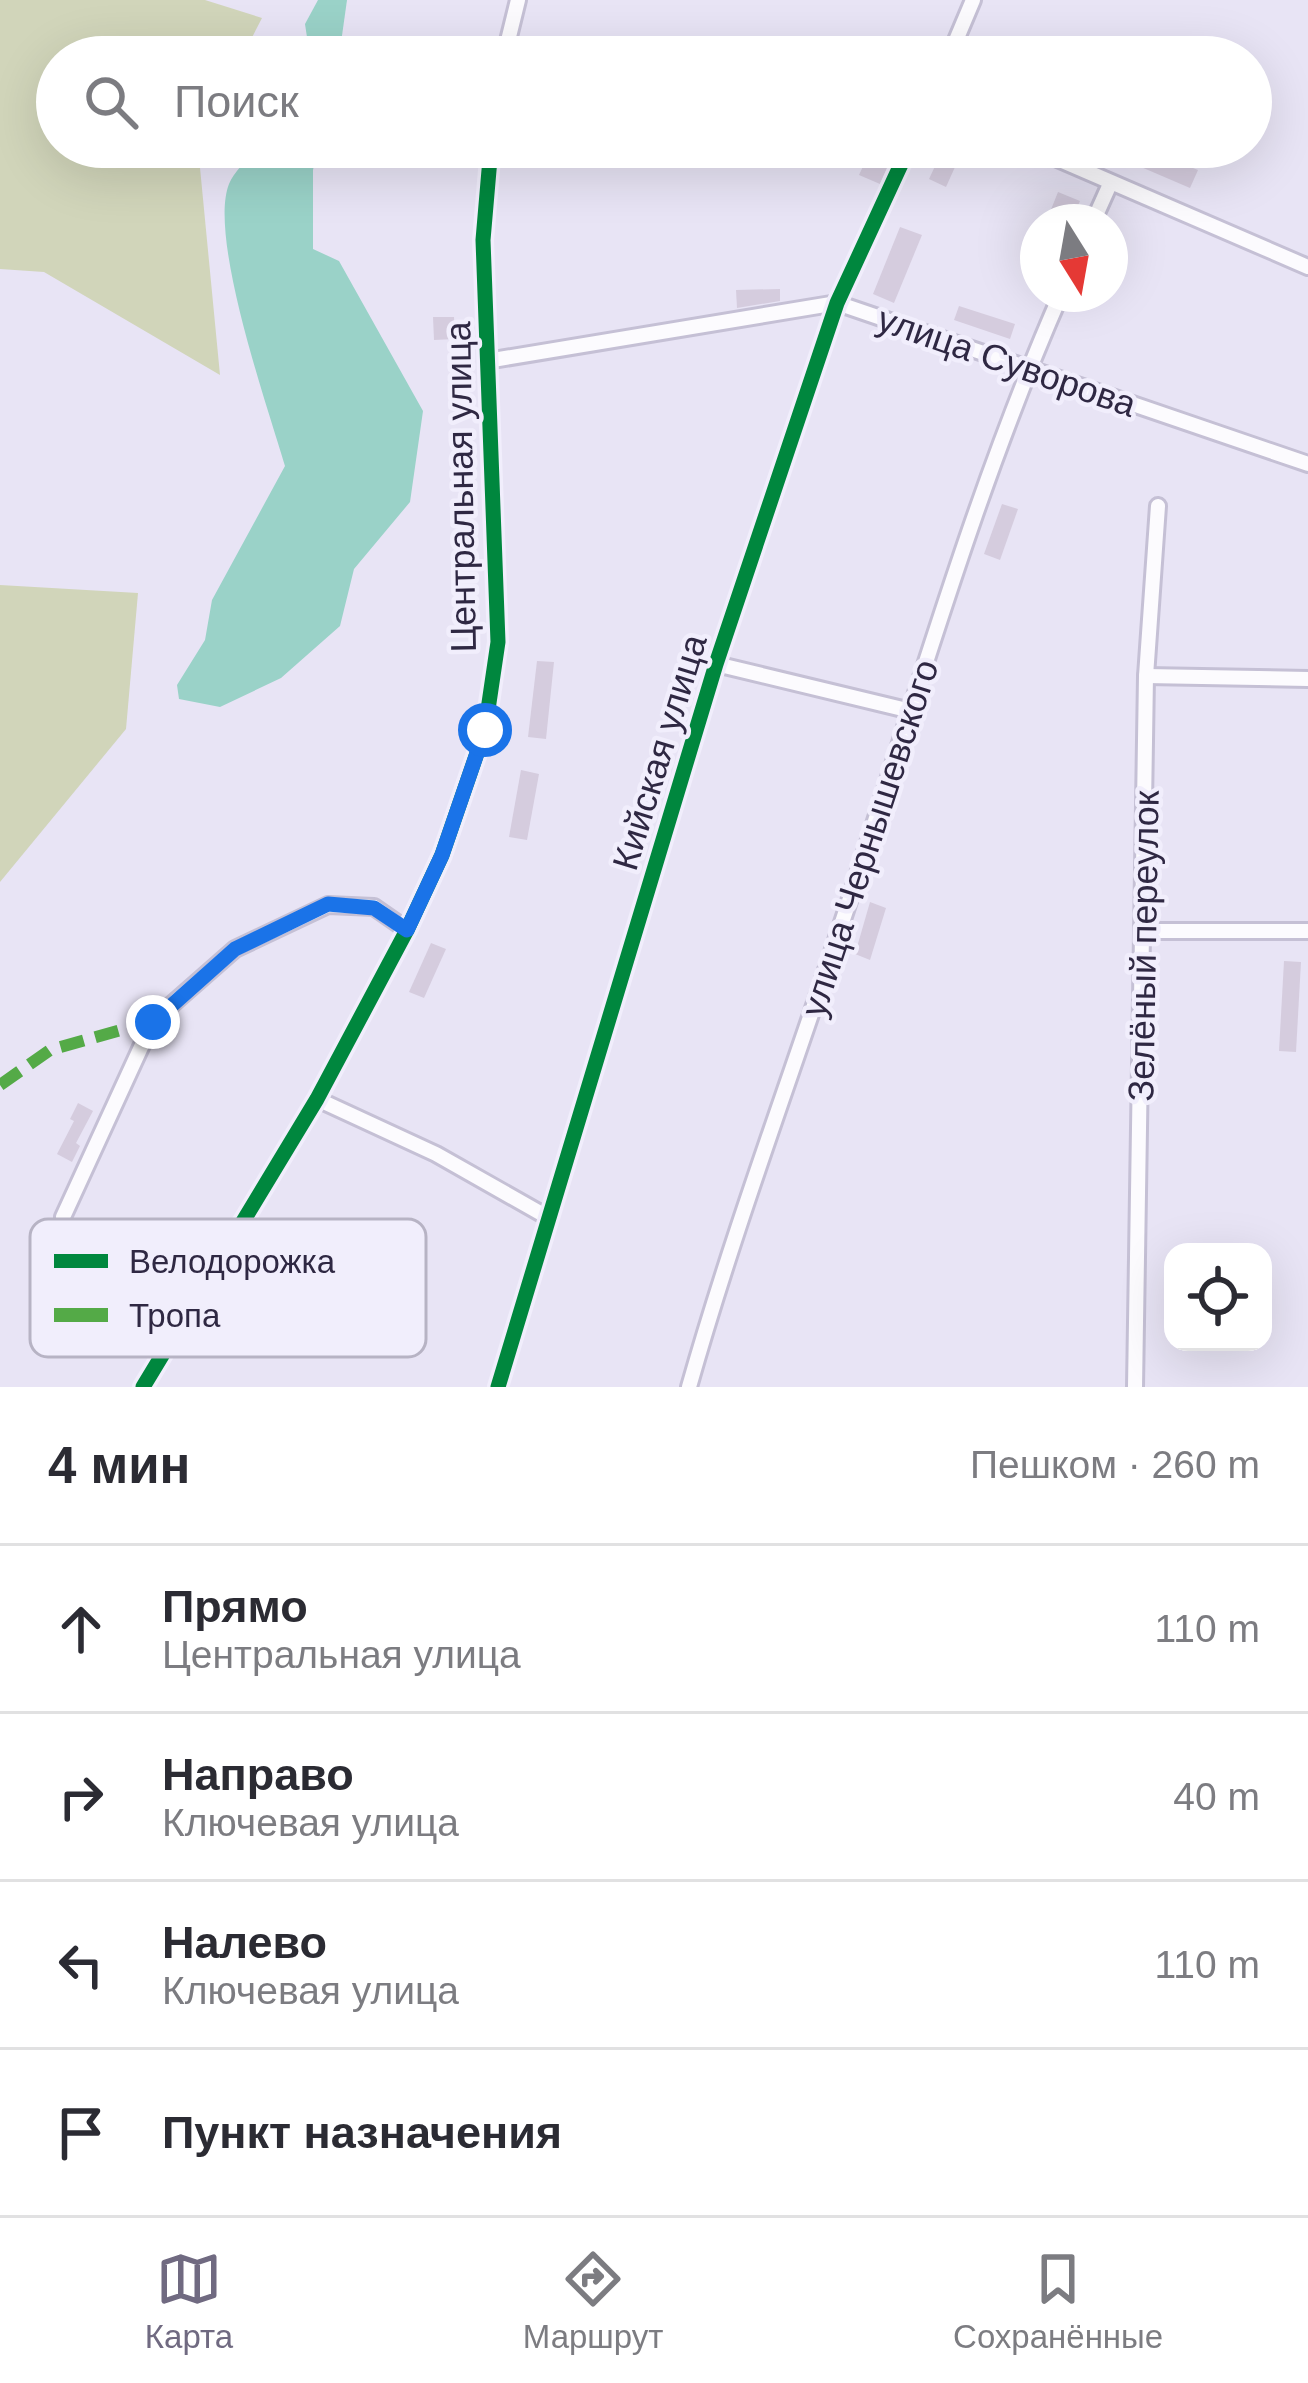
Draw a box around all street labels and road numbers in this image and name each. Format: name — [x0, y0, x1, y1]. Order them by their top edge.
street label: улица Суворова — [872, 298, 1142, 425]
street label: Центральная улица — [437, 320, 484, 653]
street label: Кийская улица — [604, 628, 715, 875]
street label: улица Чернышевского — [792, 654, 947, 1022]
street label: Зелёный переулок — [1120, 790, 1167, 1102]

